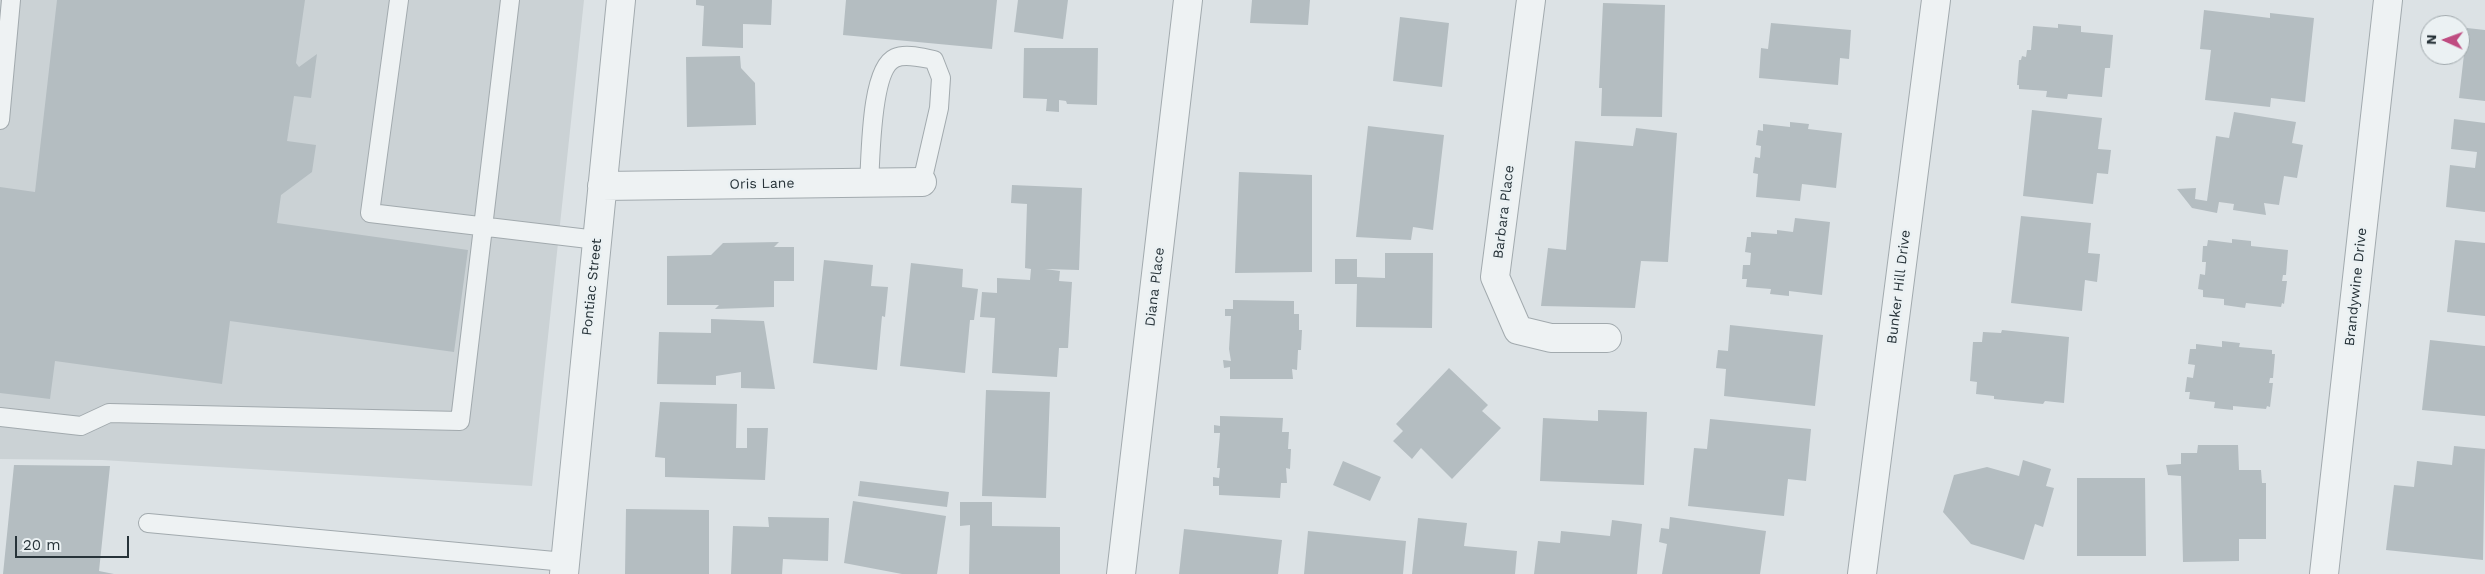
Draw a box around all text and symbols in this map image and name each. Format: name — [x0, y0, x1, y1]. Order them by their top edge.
north arrow — [2420, 15, 2470, 65]
text: N — [2423, 34, 2439, 45]
street label: Barbara Place — [1490, 164, 1518, 260]
street label: Oris Lane — [729, 175, 795, 193]
street label: Brandywine Drive — [2341, 227, 2371, 347]
street label: Bunker Hill Drive — [1884, 229, 1914, 345]
street label: Pontiac Street — [579, 238, 605, 336]
street label: Diana Place — [1142, 246, 1168, 328]
scale bar — [18, 526, 131, 558]
text: 20 m — [23, 536, 61, 554]

